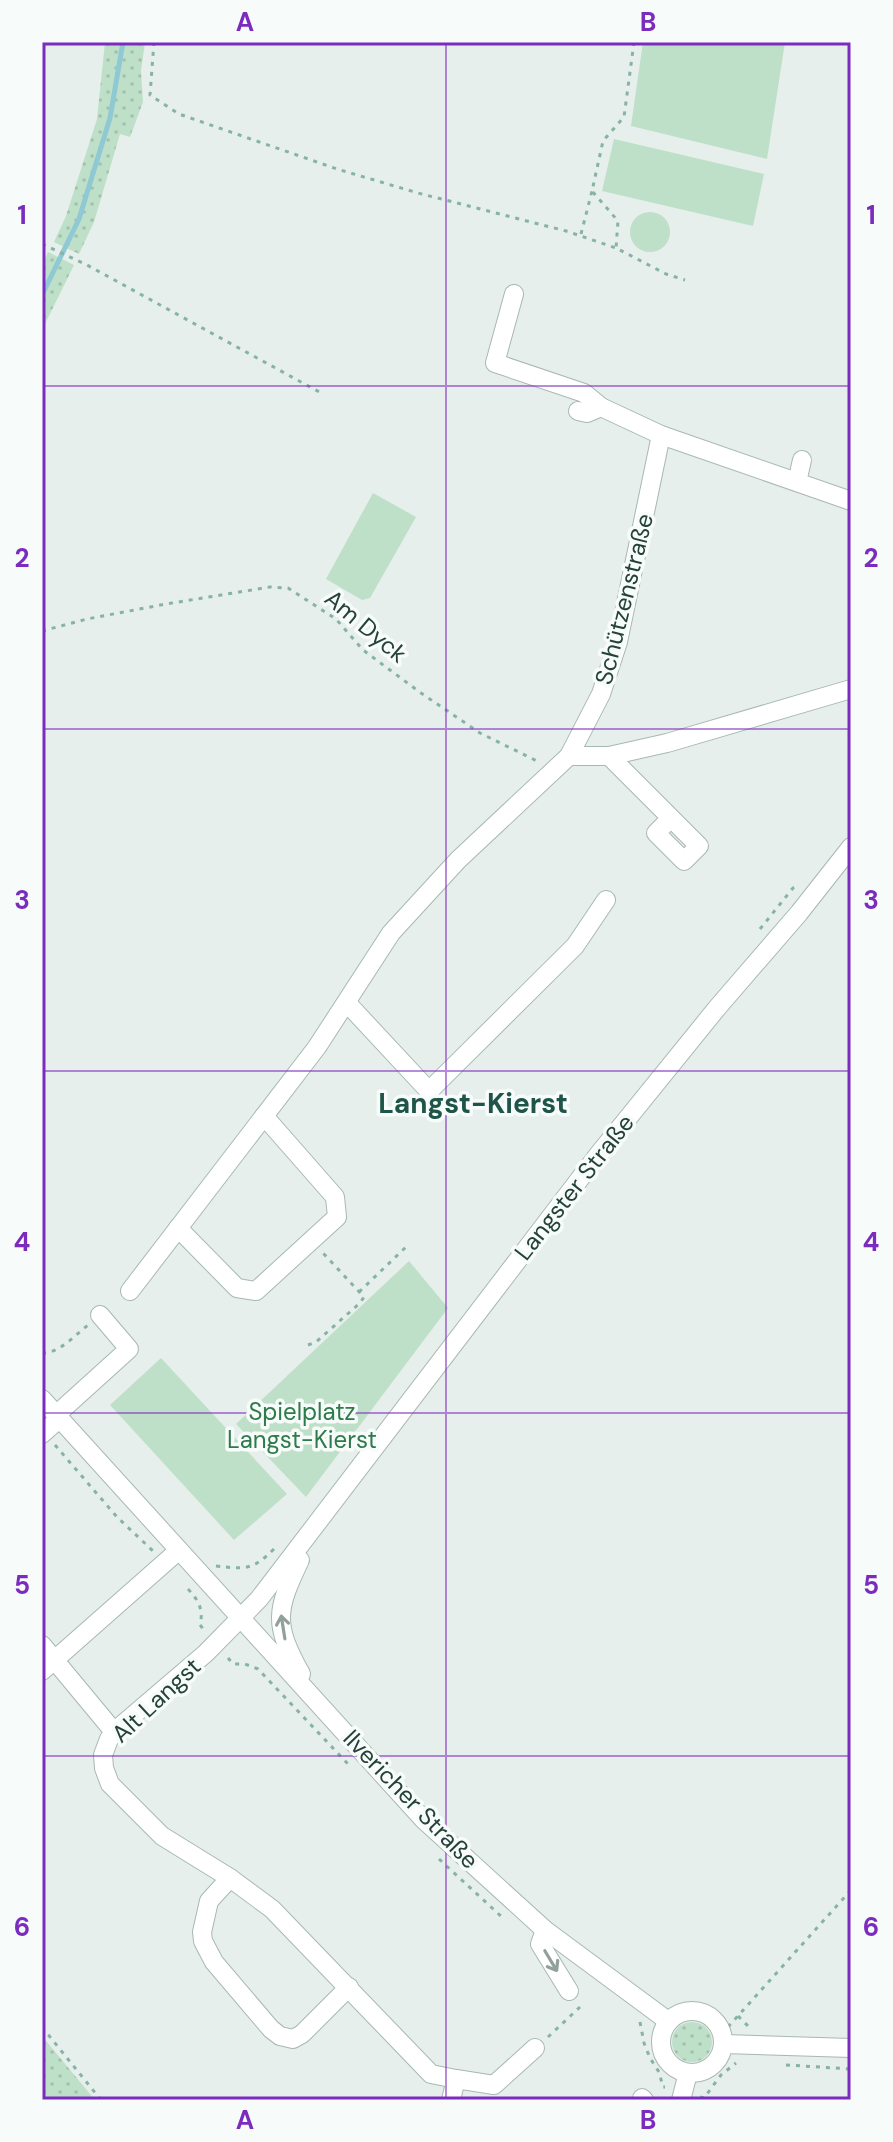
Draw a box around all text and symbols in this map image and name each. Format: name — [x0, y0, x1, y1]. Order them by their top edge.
text: A — [236, 5, 254, 39]
text: B — [640, 5, 656, 39]
text: 1 — [17, 198, 27, 232]
text: 1 — [866, 198, 876, 232]
street label: Schützenstraße — [588, 510, 660, 688]
text: 2 — [14, 541, 30, 575]
text: 2 — [863, 541, 879, 575]
street label: Am Dyck — [318, 583, 414, 669]
text: 3 — [14, 883, 30, 917]
text: 3 — [863, 883, 879, 917]
district label: Langst-Kierst — [378, 1085, 568, 1122]
street label: Langster Straße — [507, 1108, 641, 1266]
text: 4 — [14, 1225, 30, 1259]
text: 4 — [863, 1225, 879, 1259]
park label: Spielplatz Langst-Kierst — [227, 1396, 377, 1455]
text: 5 — [14, 1568, 30, 1602]
text: 5 — [863, 1568, 879, 1602]
one-way arrow — [275, 1614, 290, 1640]
street label: Alt Langst — [105, 1651, 207, 1749]
street label: Ilvericher Straße — [337, 1723, 485, 1875]
text: 6 — [14, 1910, 30, 1944]
text: 6 — [863, 1910, 879, 1944]
one-way arrow — [543, 1949, 559, 1972]
text: A — [236, 2103, 254, 2137]
text: B — [640, 2103, 656, 2137]

